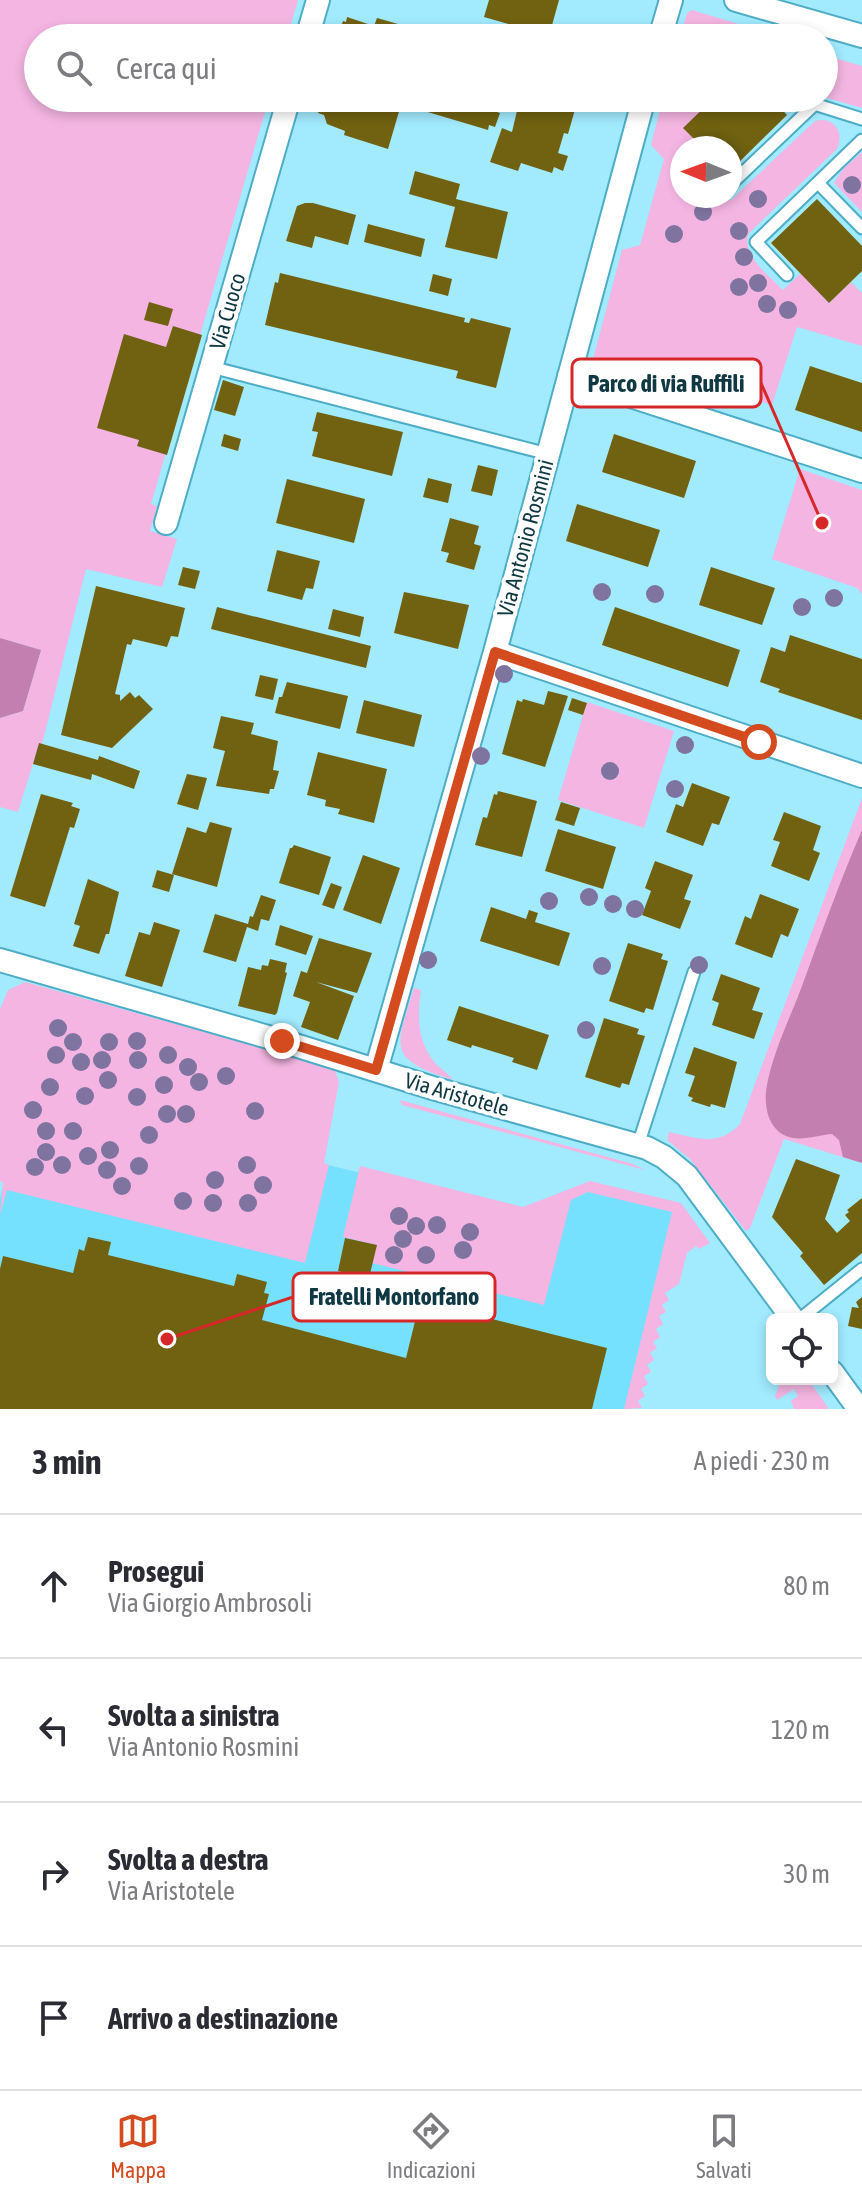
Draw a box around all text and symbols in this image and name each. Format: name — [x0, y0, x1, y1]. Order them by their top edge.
search box — [24, 24, 838, 112]
icon: search — [52, 46, 96, 90]
text: Cerca qui — [116, 51, 217, 85]
north arrow — [670, 136, 742, 208]
street label: Via Cuoco — [204, 270, 250, 352]
callout: Parco di via Ruffili — [572, 359, 761, 407]
text: Parco di via Ruffili — [587, 370, 745, 397]
street label: Via Antonio Rosmini — [492, 456, 558, 620]
route start — [741, 724, 777, 760]
route end — [264, 1023, 300, 1059]
street label: Via Aristotele — [402, 1067, 512, 1121]
callout: Fratelli Montorfano — [293, 1273, 495, 1321]
text: Fratelli Montorfano — [309, 1283, 479, 1310]
map controls — [766, 1313, 838, 1385]
button: locate — [766, 1313, 838, 1385]
text: 3 min — [32, 1442, 101, 1481]
text: A piedi · 230 m — [694, 1446, 830, 1476]
text: Prosegui — [108, 1554, 204, 1588]
icon: ahead — [32, 1564, 76, 1608]
text: 80 m — [783, 1571, 830, 1601]
text: Via Giorgio Ambrosoli — [108, 1588, 312, 1618]
text: Svolta a sinistra — [108, 1698, 280, 1732]
icon: left — [32, 1708, 76, 1752]
text: 120 m — [771, 1715, 830, 1745]
text: Via Antonio Rosmini — [108, 1732, 299, 1762]
text: Svolta a destra — [108, 1842, 268, 1876]
icon: right — [32, 1852, 76, 1896]
text: 30 m — [783, 1859, 830, 1889]
text: Via Aristotele — [108, 1876, 235, 1906]
icon: arrive — [32, 1996, 76, 2040]
text: Arrivo a destinazione — [108, 2001, 338, 2035]
tab: Mappa — [110, 2109, 166, 2183]
tab: Indicazioni — [387, 2109, 476, 2183]
tab: Salvati — [696, 2109, 752, 2183]

